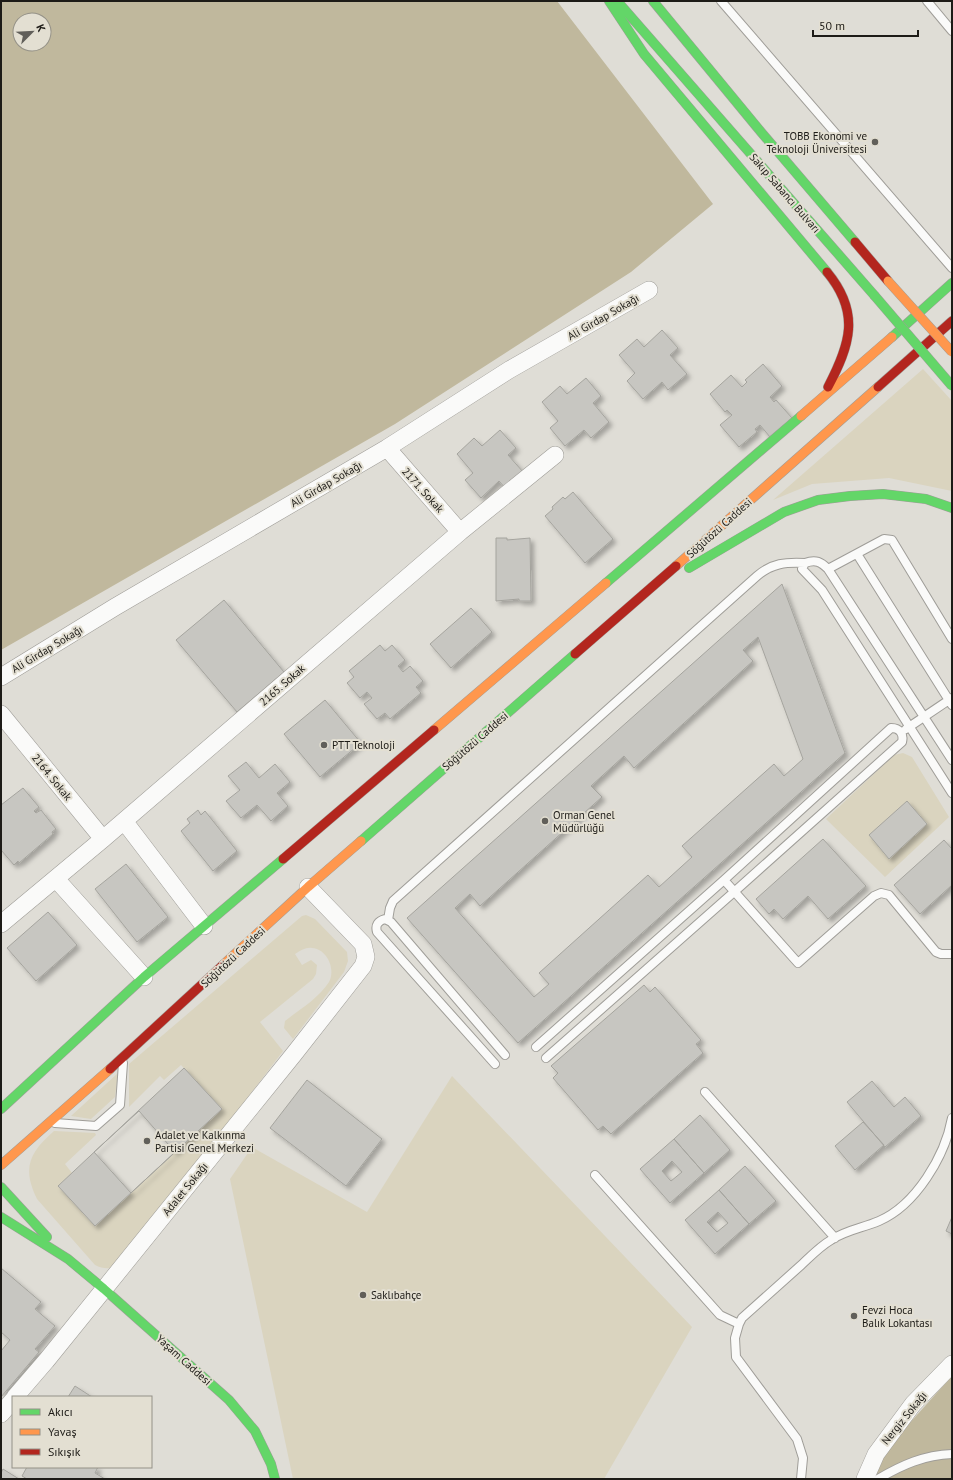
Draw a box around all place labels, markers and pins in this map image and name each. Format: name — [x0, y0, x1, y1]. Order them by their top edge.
place label: TOBB Ekonomi ve Teknoloji Üniversitesi — [767, 129, 867, 156]
marker: TOBB Ekonomi ve Teknoloji Üniversitesi — [870, 137, 880, 147]
place label: PTT Teknoloji — [332, 738, 395, 752]
marker: PTT Teknoloji — [319, 740, 329, 750]
place label: Orman Genel Müdürlüğü — [553, 808, 616, 835]
marker: Orman Genel Müdürlüğü — [540, 816, 550, 826]
place label: Adalet ve Kalkınma Partisi Genel Merkezi — [155, 1128, 254, 1155]
marker: Adalet ve Kalkınma Partisi Genel Merkezi — [142, 1136, 152, 1146]
place label: Saklıbahçe — [371, 1288, 422, 1302]
marker: Saklıbahçe — [358, 1290, 368, 1300]
place label: Fevzi Hoca Balık Lokantası — [862, 1303, 932, 1330]
marker: Fevzi Hoca Balık Lokantası — [849, 1311, 859, 1321]

